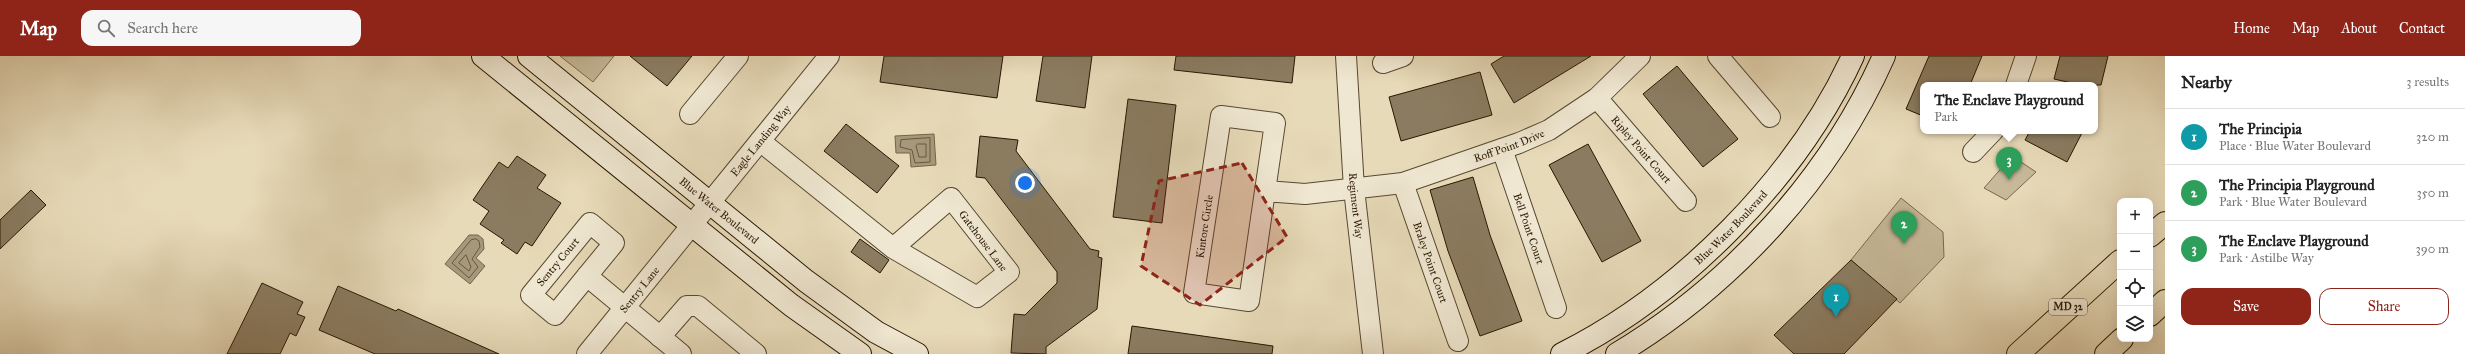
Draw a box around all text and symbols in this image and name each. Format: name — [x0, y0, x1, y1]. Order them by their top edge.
search box — [81, 10, 361, 46]
text: Map — [20, 17, 57, 40]
icon: search — [95, 17, 117, 39]
text: Search here — [127, 19, 198, 37]
text: Home — [2233, 20, 2270, 37]
text: Map — [2292, 20, 2319, 37]
text: About — [2341, 20, 2377, 37]
text: Contact — [2399, 20, 2445, 37]
text: Nearby — [2181, 72, 2232, 93]
text: 3 results — [2406, 74, 2449, 90]
popup — [1920, 82, 2098, 134]
text: The Enclave Playground — [1934, 91, 2084, 109]
street label: Eagle Landing Way — [728, 102, 794, 179]
text: Park — [1934, 109, 1958, 125]
street label: Ripley Point Court — [1609, 113, 1674, 186]
text: The Principia — [2219, 120, 2302, 138]
street label: Roff Point Drive — [1472, 126, 1547, 165]
text: 1 — [2191, 129, 2197, 145]
text: 320 m — [2416, 129, 2449, 145]
text: Place · Blue Water Boulevard — [2219, 138, 2371, 154]
pin: 3 — [1996, 147, 2022, 180]
street label: Regiment Way — [1347, 172, 1366, 240]
your location — [1015, 173, 1035, 193]
street label: Blue Water Boulevard — [677, 174, 762, 247]
text: The Principia Playground — [2219, 176, 2375, 194]
text: 2 — [2191, 185, 2197, 201]
text: 350 m — [2416, 185, 2449, 201]
street label: Blue Water Boulevard — [1692, 187, 1770, 267]
street label: Bell Point Court — [1511, 191, 1547, 266]
street label: Kintore Circle — [1193, 193, 1215, 259]
text: Park · Blue Water Boulevard — [2219, 194, 2367, 210]
map controls — [2117, 198, 2153, 342]
button: + — [2117, 198, 2153, 234]
street label: Gatehouse Lane — [956, 208, 1010, 274]
pin: 2 — [1891, 211, 1917, 244]
street label: Braley Point Court — [1411, 220, 1451, 305]
text: The Enclave Playground — [2219, 232, 2369, 250]
button: − — [2117, 234, 2153, 270]
street label: Sentry Court — [534, 235, 582, 289]
text: 3 — [2191, 241, 2197, 257]
text: 390 m — [2416, 241, 2449, 257]
text: Park · Astilbe Way — [2219, 250, 2314, 266]
street label: Sentry Lane — [617, 264, 662, 315]
button: locate — [2117, 270, 2153, 306]
pin: 1 — [1823, 284, 1849, 317]
button: Save — [2181, 288, 2311, 325]
button: Share — [2319, 288, 2449, 325]
road number: MD 32 — [2049, 299, 2087, 315]
button: layers — [2117, 306, 2153, 342]

